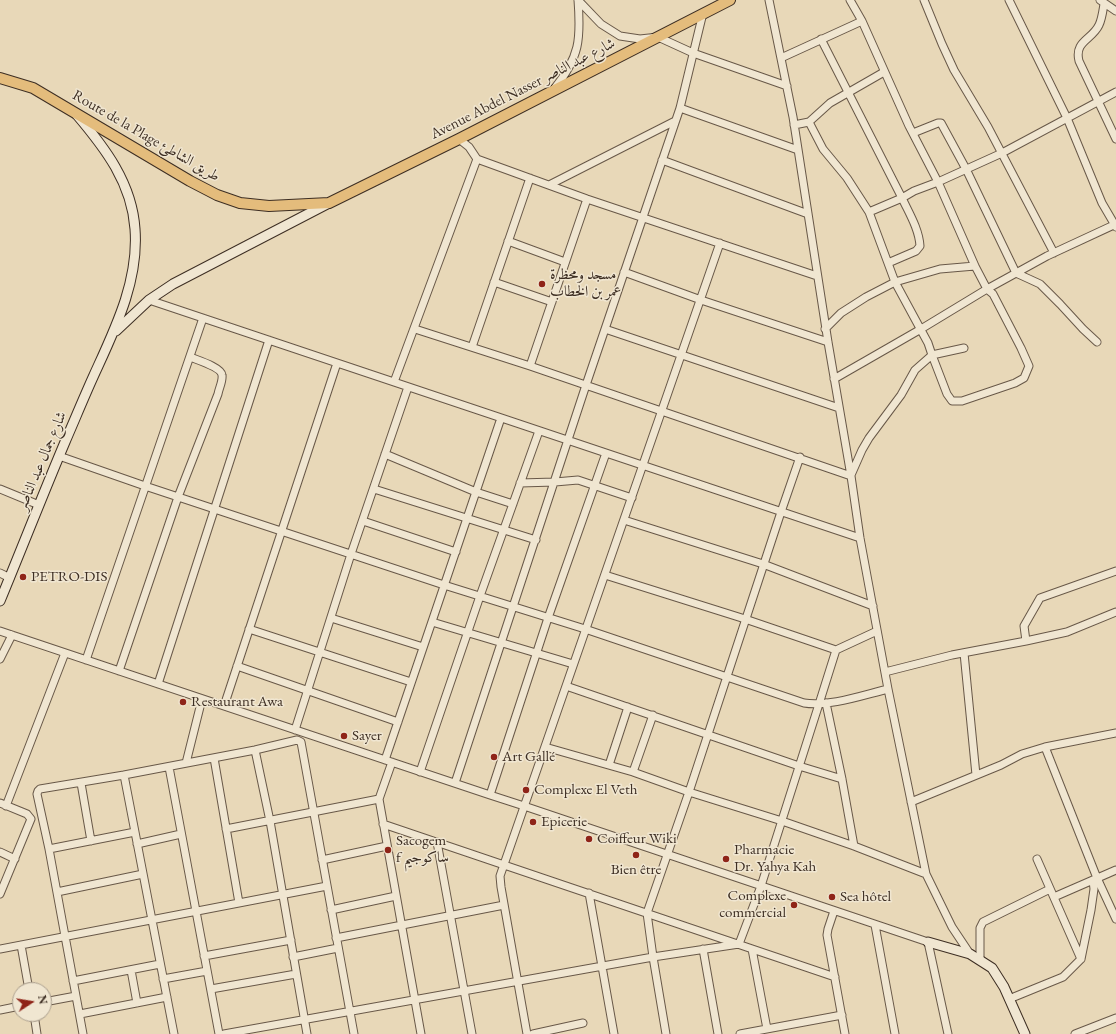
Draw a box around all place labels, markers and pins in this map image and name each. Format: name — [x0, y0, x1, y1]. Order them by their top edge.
place label: مسجد ومحظرة عمر بن الخطاب — [550, 266, 621, 301]
marker: مسجد ومحظرة عمر بن الخطاب — [537, 279, 547, 289]
place label: PETRO-DIS — [31, 568, 107, 586]
marker: PETRO-DIS — [18, 572, 28, 582]
place label: Restaurant Awa — [191, 693, 283, 711]
marker: Restaurant Awa — [178, 697, 188, 707]
place label: Sayer — [352, 727, 382, 745]
marker: Sayer — [339, 731, 349, 741]
place label: Art Gallé — [502, 748, 555, 766]
marker: Art Gallé — [489, 752, 499, 762]
place label: Complexe El Veth — [534, 781, 637, 799]
marker: Complexe El Veth — [521, 785, 531, 795]
place label: Epicerie — [541, 813, 587, 831]
marker: Epicerie — [528, 817, 538, 827]
place label: Coiffeur Wiki — [597, 830, 677, 848]
place label: Sacogem f ساكوجيم — [396, 832, 449, 867]
marker: Coiffeur Wiki — [584, 834, 594, 844]
place label: Pharmacie Dr. Yahya Kah — [734, 841, 816, 876]
marker: Sacogem f ساكوجيم — [383, 845, 393, 855]
marker: Bien être — [631, 850, 641, 860]
marker: Pharmacie Dr. Yahya Kah — [721, 854, 731, 864]
place label: Bien être — [611, 861, 661, 879]
place label: Complexe commercial — [719, 887, 786, 922]
place label: Sea hôtel — [840, 888, 891, 906]
marker: Sea hôtel — [827, 892, 837, 902]
marker: Complexe commercial — [789, 900, 799, 910]

